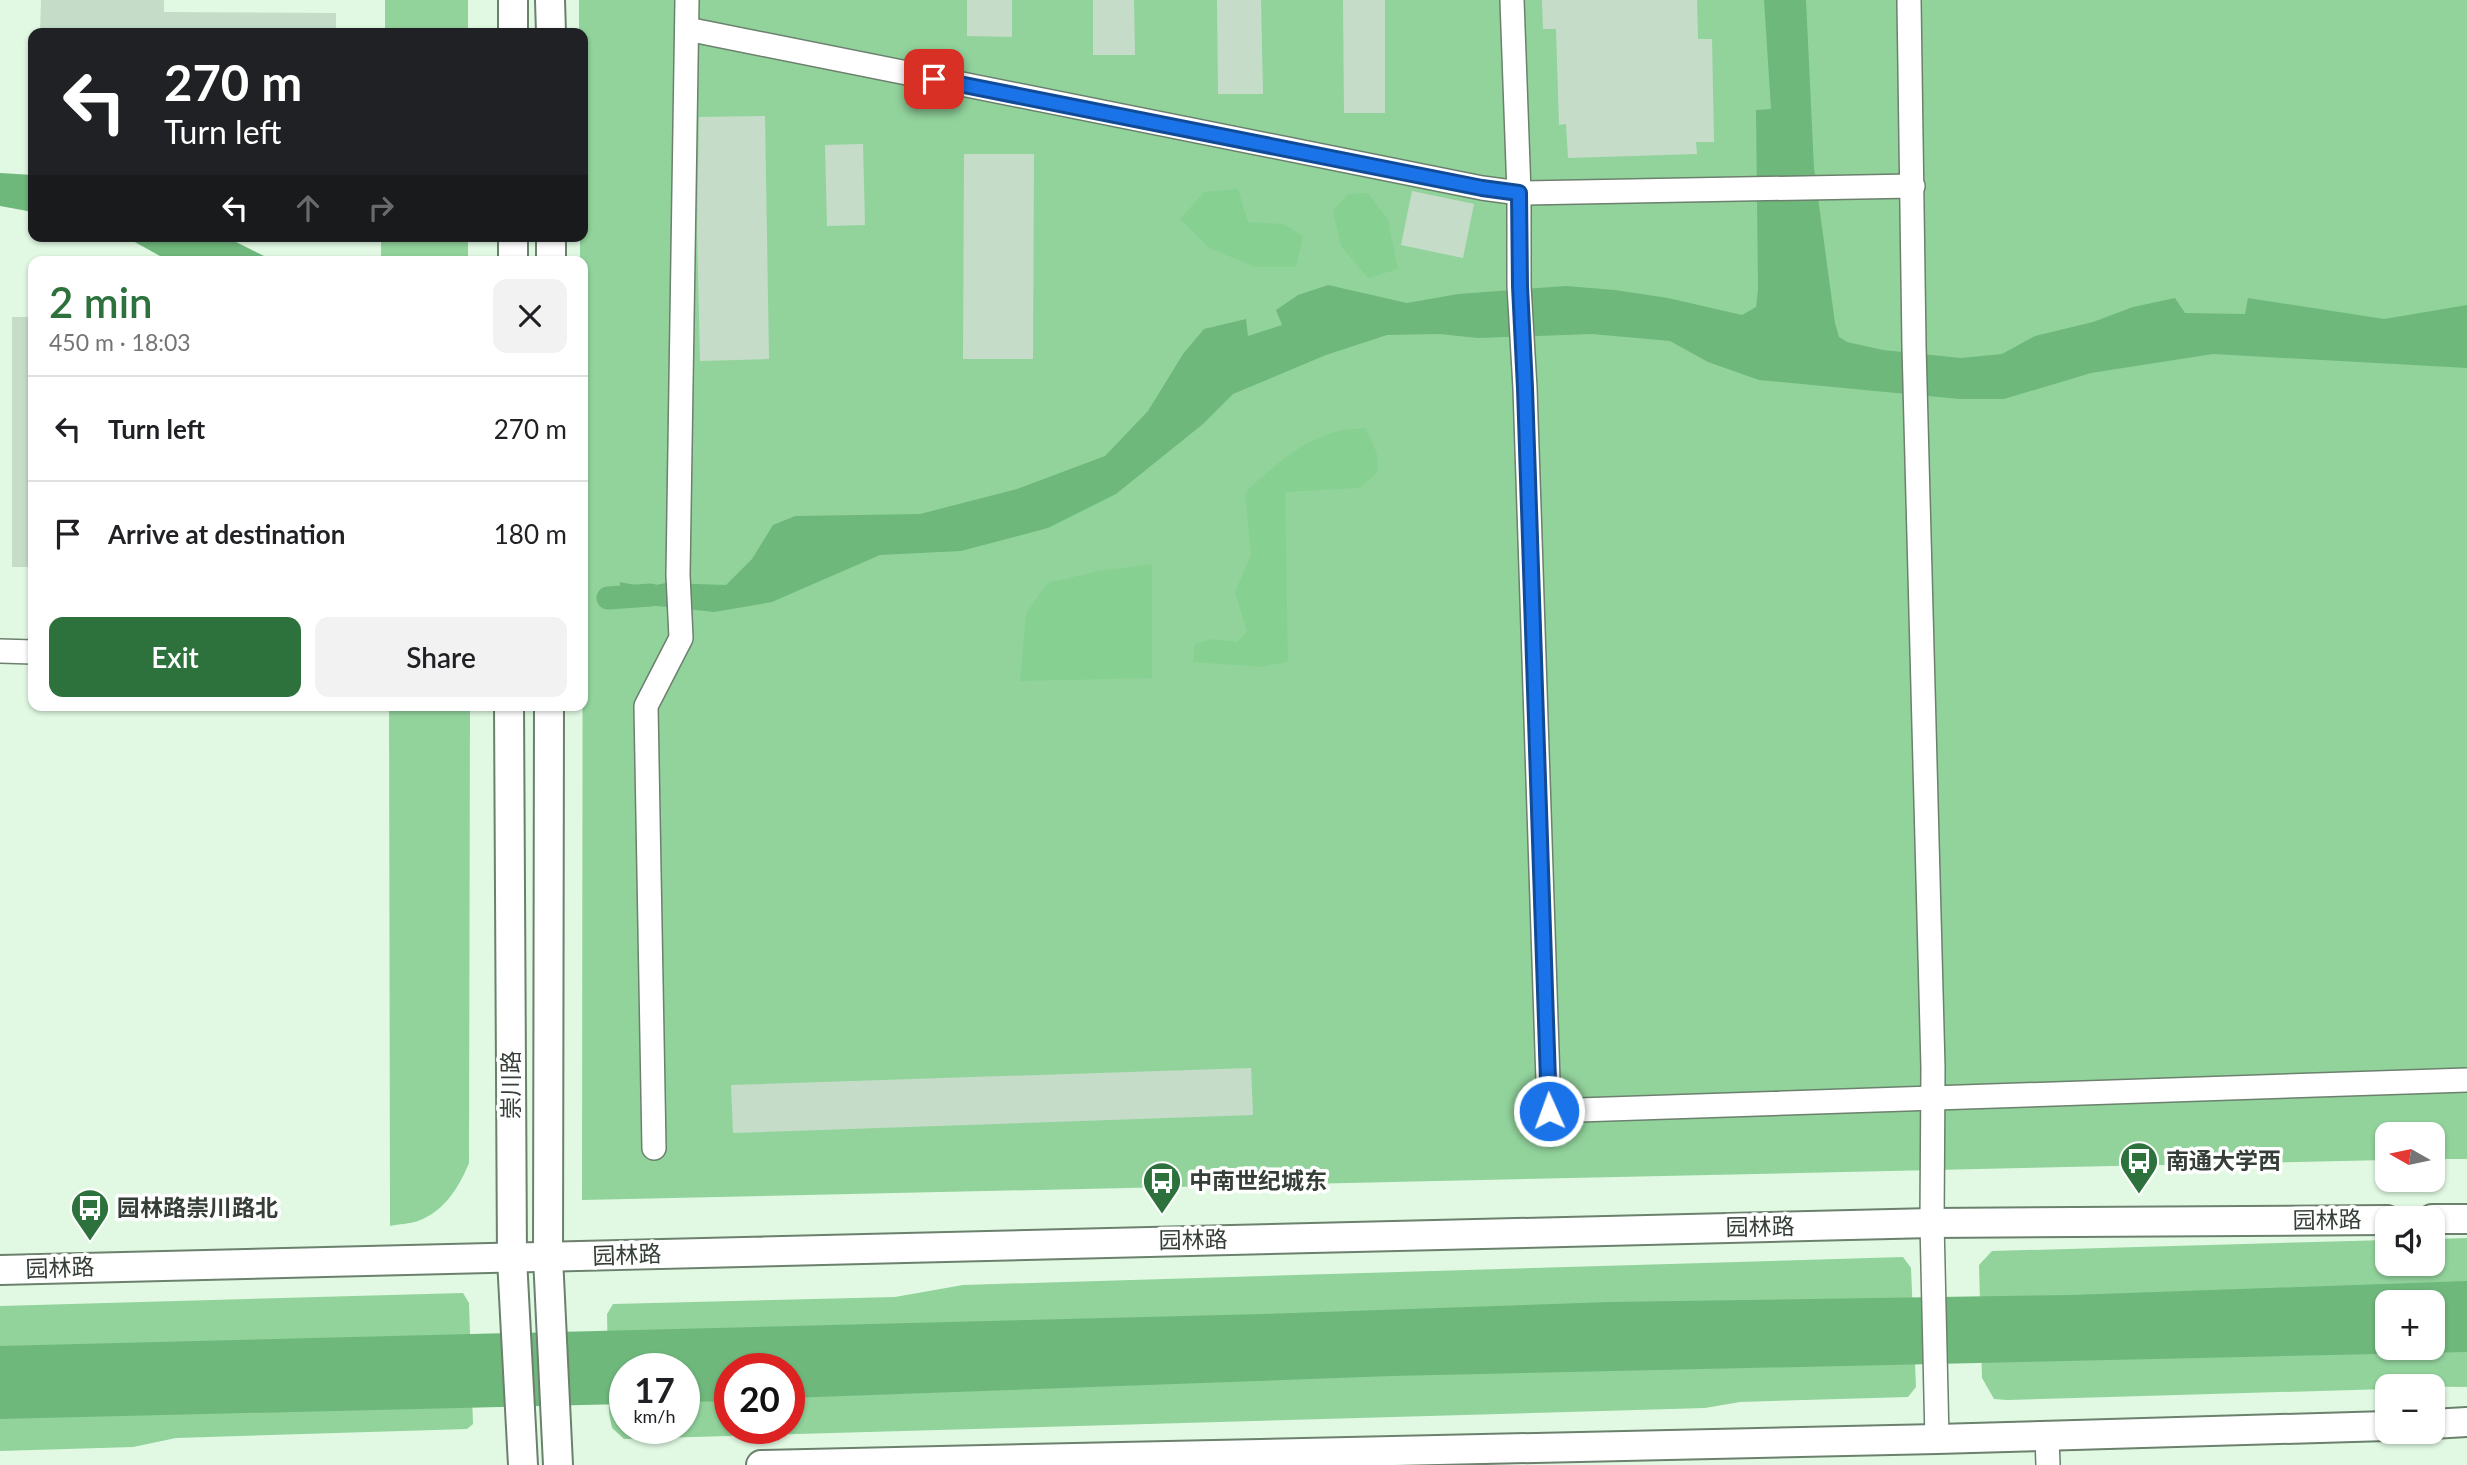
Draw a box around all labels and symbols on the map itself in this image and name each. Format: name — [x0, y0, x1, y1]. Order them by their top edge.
pin — [904, 49, 964, 109]
street label: 崇川路 — [496, 1051, 524, 1120]
position arrow — [1512, 1074, 1586, 1148]
north arrow — [2375, 1122, 2445, 1192]
bus stop icon: 南通大学西 — [2118, 1140, 2160, 1195]
place label: 南通大学西 — [2166, 1146, 2281, 1174]
bus stop icon: 中南世纪城东 — [1141, 1160, 1183, 1215]
place label: 中南世纪城东 — [1189, 1166, 1327, 1194]
bus stop icon: 园林路崇川路北 — [69, 1187, 111, 1242]
place label: 园林路崇川路北 — [117, 1193, 278, 1221]
street label: 园林路 — [2292, 1204, 2362, 1234]
street label: 园林路 — [1725, 1211, 1795, 1241]
street label: 园林路 — [1158, 1224, 1228, 1254]
street label: 园林路 — [592, 1239, 662, 1269]
street label: 园林路 — [25, 1252, 95, 1282]
speed limit sign: 20 — [714, 1353, 805, 1444]

